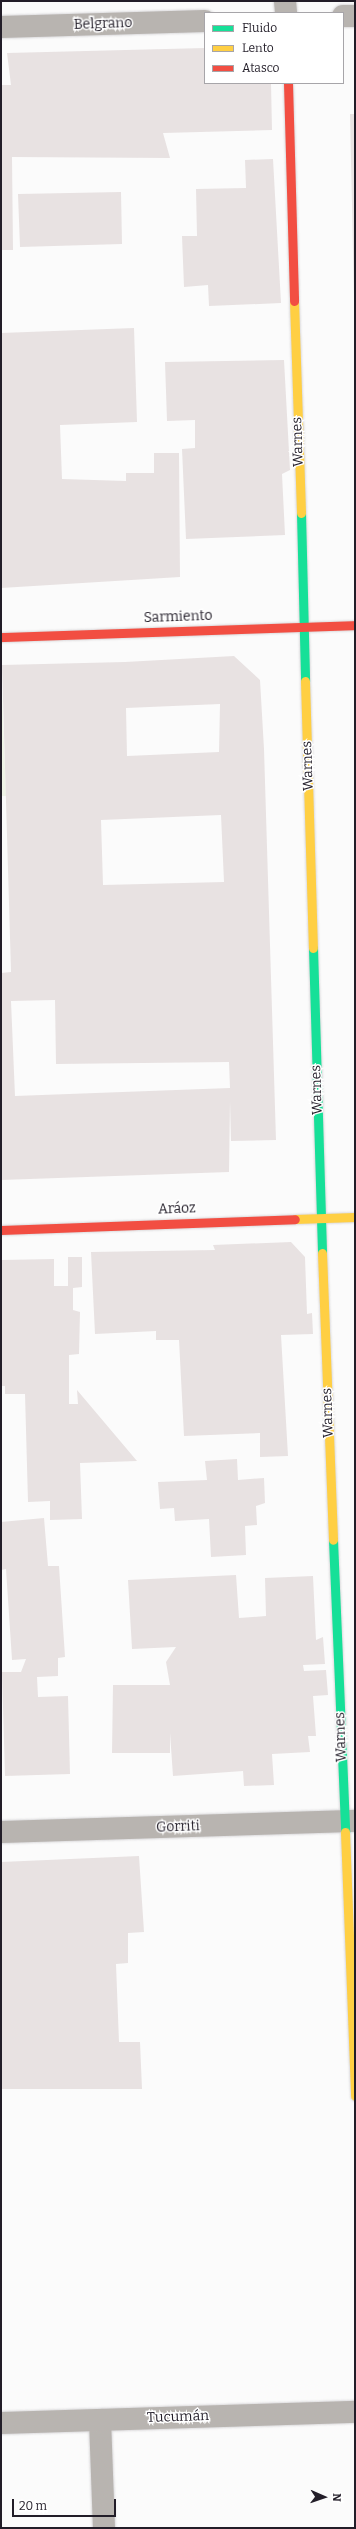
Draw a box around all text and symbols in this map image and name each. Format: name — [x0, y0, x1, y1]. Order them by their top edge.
legend — [204, 12, 344, 84]
street label: Belgrano — [73, 15, 133, 33]
text: Fluido — [242, 21, 277, 35]
text: Lento — [242, 41, 274, 55]
text: Atasco — [242, 61, 280, 75]
street label: Warnes — [289, 417, 307, 467]
street label: Sarmiento — [143, 607, 213, 627]
street label: Warnes — [299, 741, 317, 791]
street label: Warnes — [308, 1065, 326, 1115]
street label: Aráoz — [158, 1200, 196, 1218]
street label: Warnes — [319, 1388, 337, 1438]
street label: Warnes — [332, 1712, 350, 1762]
street label: Gorriti — [156, 1818, 200, 1836]
street label: Tucumán — [147, 2408, 209, 2426]
north arrow — [304, 2477, 344, 2517]
scale bar — [14, 2491, 118, 2517]
text: N — [330, 2493, 343, 2502]
text: 20 m — [19, 2499, 47, 2513]

